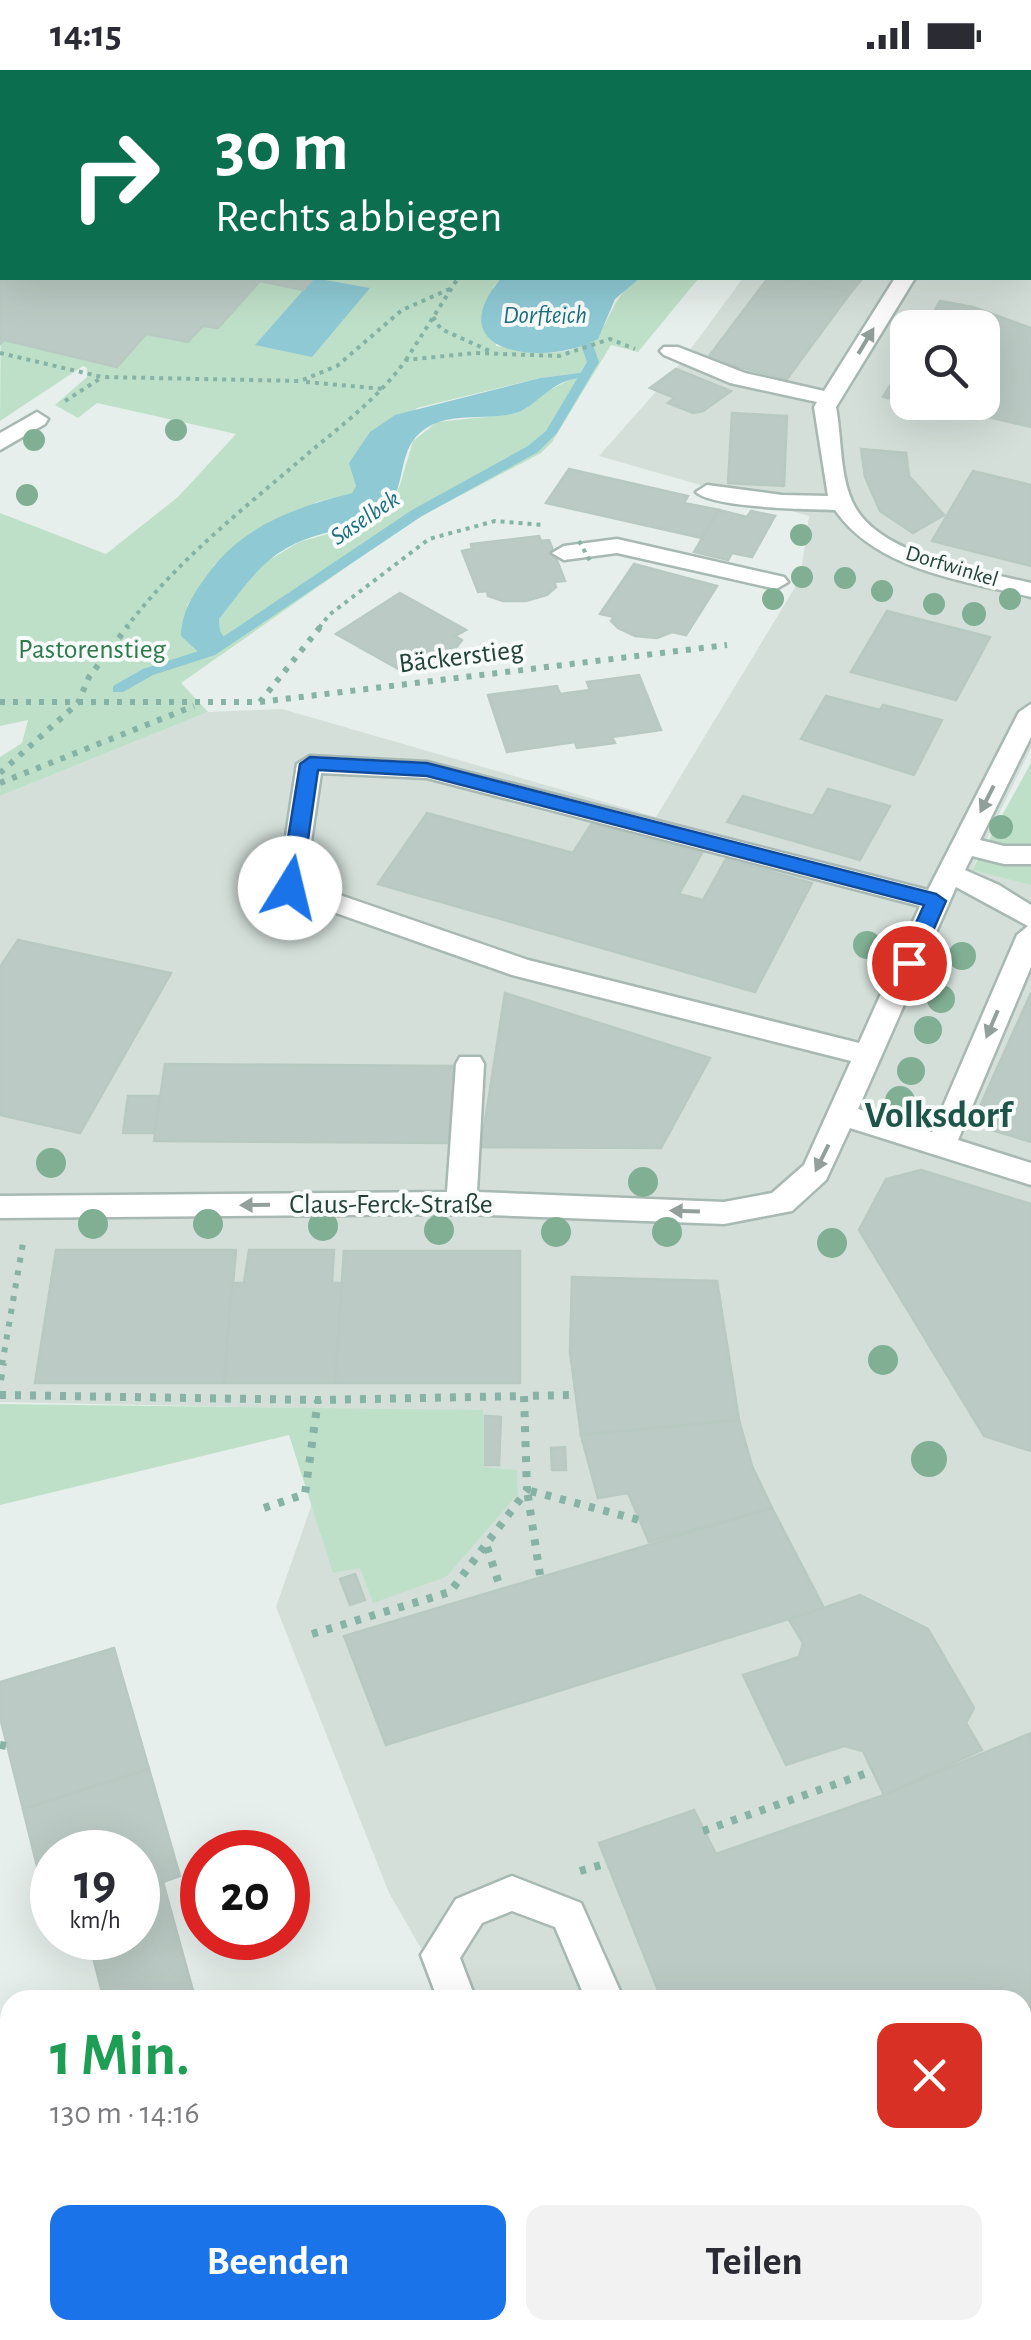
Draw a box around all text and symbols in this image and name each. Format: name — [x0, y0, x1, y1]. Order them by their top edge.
text: 14:15 — [50, 16, 122, 54]
icon: right — [50, 110, 180, 240]
text: 30 m — [215, 113, 349, 183]
text: Rechts abbiegen — [215, 195, 502, 240]
water label: Dorfteich — [503, 303, 587, 328]
map controls — [890, 310, 1000, 420]
button: search — [890, 310, 1000, 420]
one-way arrow — [857, 327, 874, 355]
water label: Saselbek — [326, 486, 404, 550]
street label: Dorfwinkel — [903, 541, 1001, 591]
street label: Bäckerstieg — [397, 635, 525, 679]
park label: Pastorenstieg — [18, 636, 166, 664]
one-way arrow — [979, 784, 996, 813]
position arrow — [238, 836, 342, 940]
pin — [867, 921, 952, 1006]
icon: arrive — [882, 936, 937, 991]
one-way arrow — [984, 1009, 1000, 1039]
district label: Volksdorf — [865, 1097, 1014, 1135]
one-way arrow — [814, 1143, 831, 1172]
street label: Claus-Ferck-Straße — [289, 1191, 493, 1219]
one-way arrow — [238, 1197, 270, 1213]
one-way arrow — [668, 1203, 700, 1219]
speed limit sign: 20 — [180, 1830, 310, 1960]
text: 19 — [74, 1858, 116, 1908]
text: km/h — [69, 1908, 121, 1933]
button: close — [877, 2023, 982, 2128]
text: 1 Min. — [50, 2026, 190, 2086]
text: 130 m · 14:16 — [50, 2097, 200, 2129]
button: Beenden — [50, 2205, 506, 2320]
button: Teilen — [526, 2205, 982, 2320]

